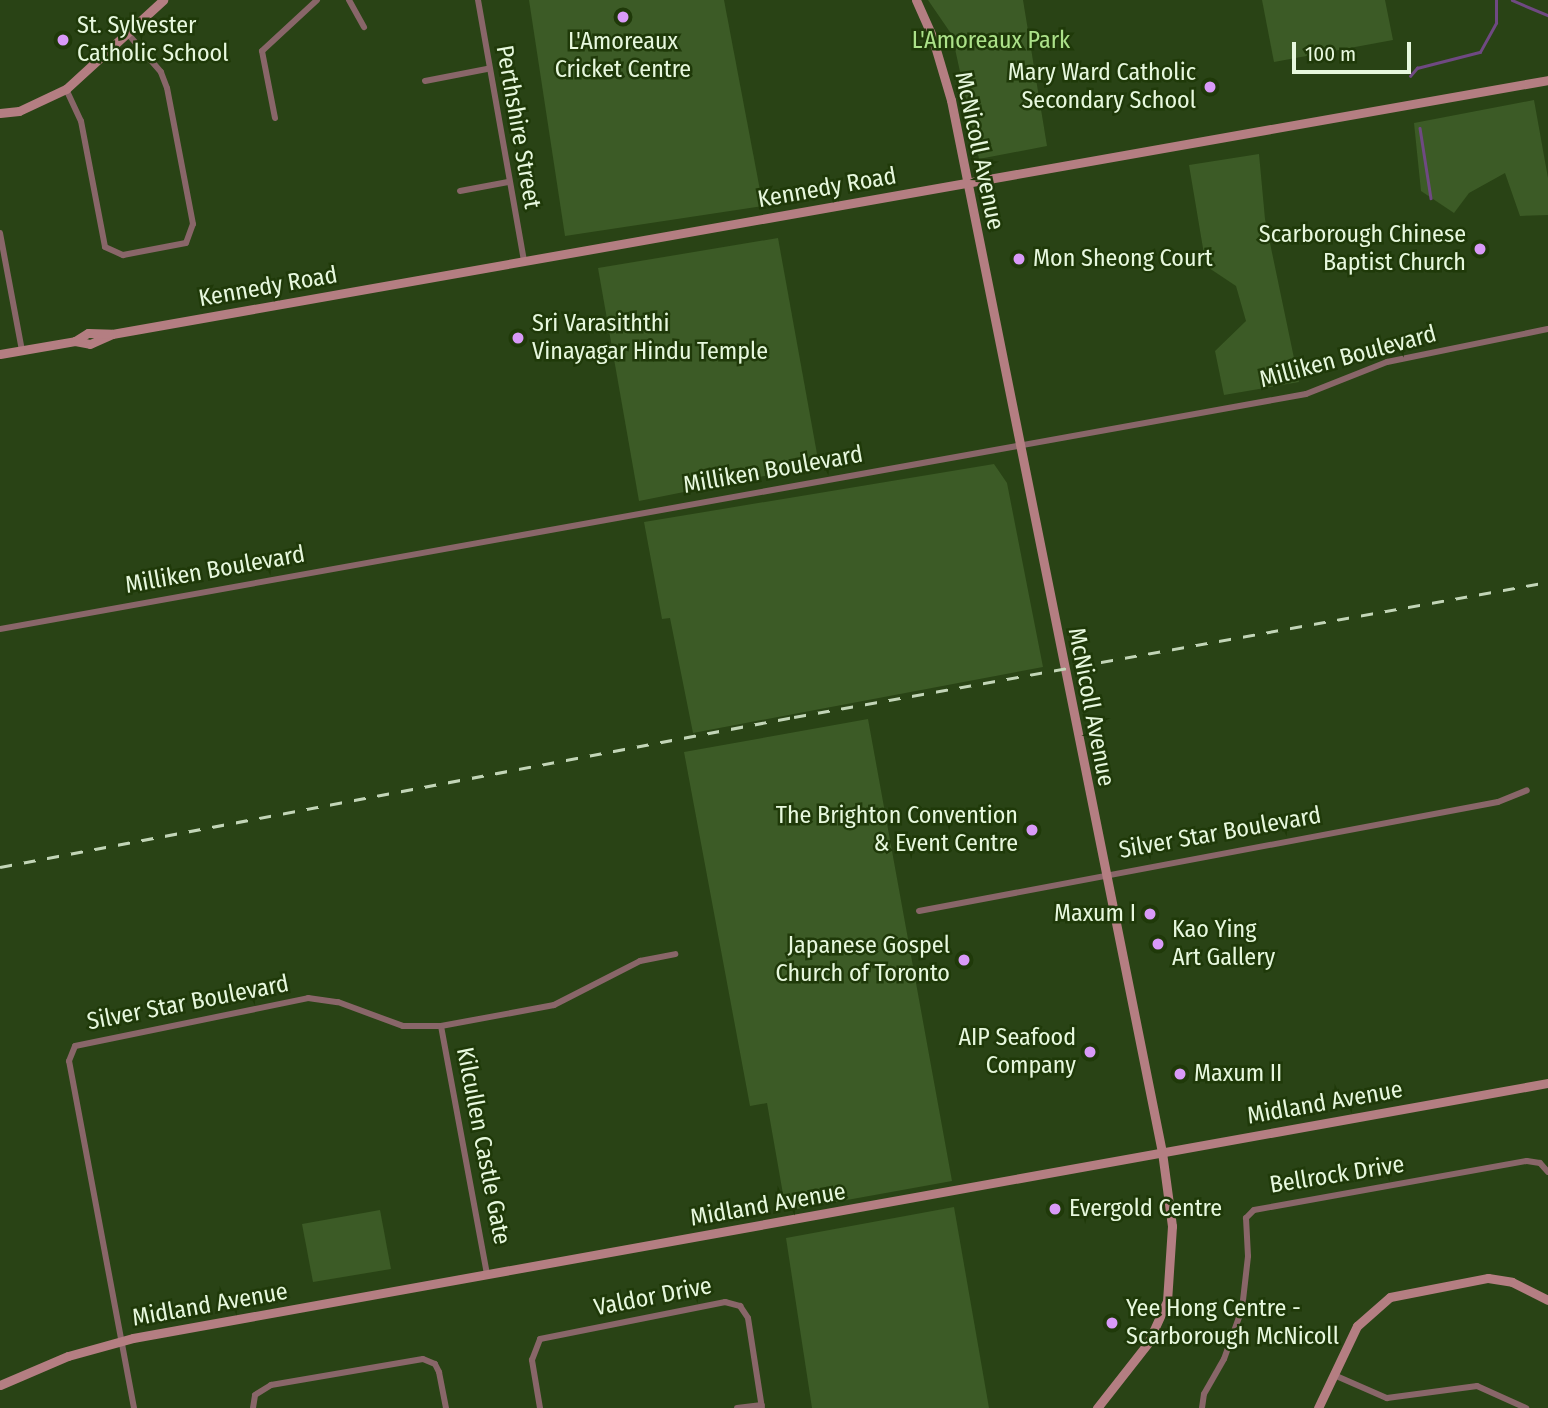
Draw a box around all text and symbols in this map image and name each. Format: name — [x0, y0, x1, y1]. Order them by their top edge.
marker: L'Amoreaux Cricket Centre — [615, 9, 631, 25]
place label: St. Sylvester Catholic School — [77, 12, 229, 68]
park label: L'Amoreaux Park — [912, 27, 1070, 55]
place label: L'Amoreaux Cricket Centre — [555, 28, 691, 84]
scale bar — [1296, 28, 1415, 72]
marker: St. Sylvester Catholic School — [55, 32, 71, 48]
text: 100 m — [1305, 41, 1356, 67]
street label: Perthshire Street — [489, 43, 547, 211]
place label: Mary Ward Catholic Secondary School — [1008, 59, 1196, 115]
street label: McNicoll Avenue — [948, 69, 1010, 233]
marker: Mary Ward Catholic Secondary School — [1202, 79, 1218, 95]
street label: Kennedy Road — [755, 162, 899, 214]
place label: Scarborough Chinese Baptist Church — [1259, 221, 1466, 277]
marker: Scarborough Chinese Baptist Church — [1472, 241, 1488, 257]
place label: Mon Sheong Court — [1033, 245, 1213, 273]
marker: Mon Sheong Court — [1011, 251, 1027, 267]
street label: Kennedy Road — [196, 261, 340, 313]
place label: Sri Varasiththi Vinayagar Hindu Temple — [532, 310, 768, 366]
street label: Milliken Boulevard — [1256, 320, 1440, 394]
marker: Sri Varasiththi Vinayagar Hindu Temple — [510, 330, 526, 346]
street label: Milliken Boulevard — [681, 440, 865, 500]
street label: Milliken Boulevard — [123, 540, 307, 600]
street label: McNicoll Avenue — [1062, 625, 1120, 789]
street label: Silver Star Boulevard — [1117, 801, 1323, 865]
place label: The Brighton Convention & Event Centre — [776, 802, 1018, 858]
marker: The Brighton Convention & Event Centre — [1024, 822, 1040, 838]
place label: Maxum I — [1054, 900, 1136, 928]
marker: Maxum I — [1142, 906, 1158, 922]
place label: Kao Ying Art Gallery — [1172, 916, 1275, 972]
place label: Japanese Gospel Church of Toronto — [775, 932, 950, 988]
marker: Kao Ying Art Gallery — [1150, 936, 1166, 952]
marker: Japanese Gospel Church of Toronto — [956, 952, 972, 968]
street label: Silver Star Boulevard — [85, 969, 291, 1037]
place label: AIP Seafood Company — [958, 1024, 1076, 1080]
marker: AIP Seafood Company — [1082, 1044, 1098, 1060]
street label: Kilcullen Castle Gate — [450, 1045, 516, 1247]
place label: Maxum II — [1194, 1060, 1282, 1088]
marker: Maxum II — [1172, 1066, 1188, 1082]
street label: Midland Avenue — [1245, 1075, 1405, 1131]
street label: Bellrock Drive — [1268, 1150, 1406, 1200]
street label: Midland Avenue — [688, 1177, 848, 1233]
place label: Evergold Centre — [1069, 1195, 1222, 1223]
marker: Evergold Centre — [1047, 1201, 1063, 1217]
street label: Valdor Drive — [592, 1271, 714, 1323]
street label: Midland Avenue — [130, 1277, 290, 1333]
place label: Yee Hong Centre - Scarborough McNicoll — [1126, 1295, 1339, 1351]
marker: Yee Hong Centre - Scarborough McNicoll — [1104, 1315, 1120, 1331]

